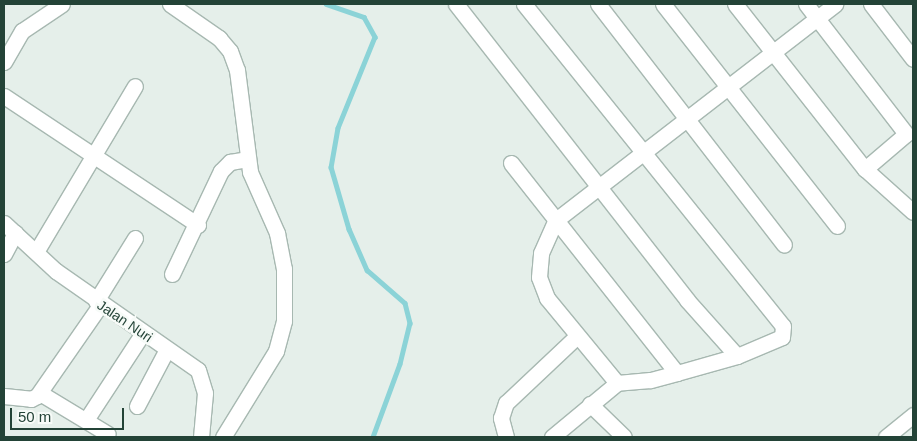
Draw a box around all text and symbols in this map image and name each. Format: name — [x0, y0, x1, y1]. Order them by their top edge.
street label: Jalan Nuri — [94, 296, 156, 346]
scale bar — [12, 398, 126, 430]
text: 50 m — [18, 408, 51, 425]

